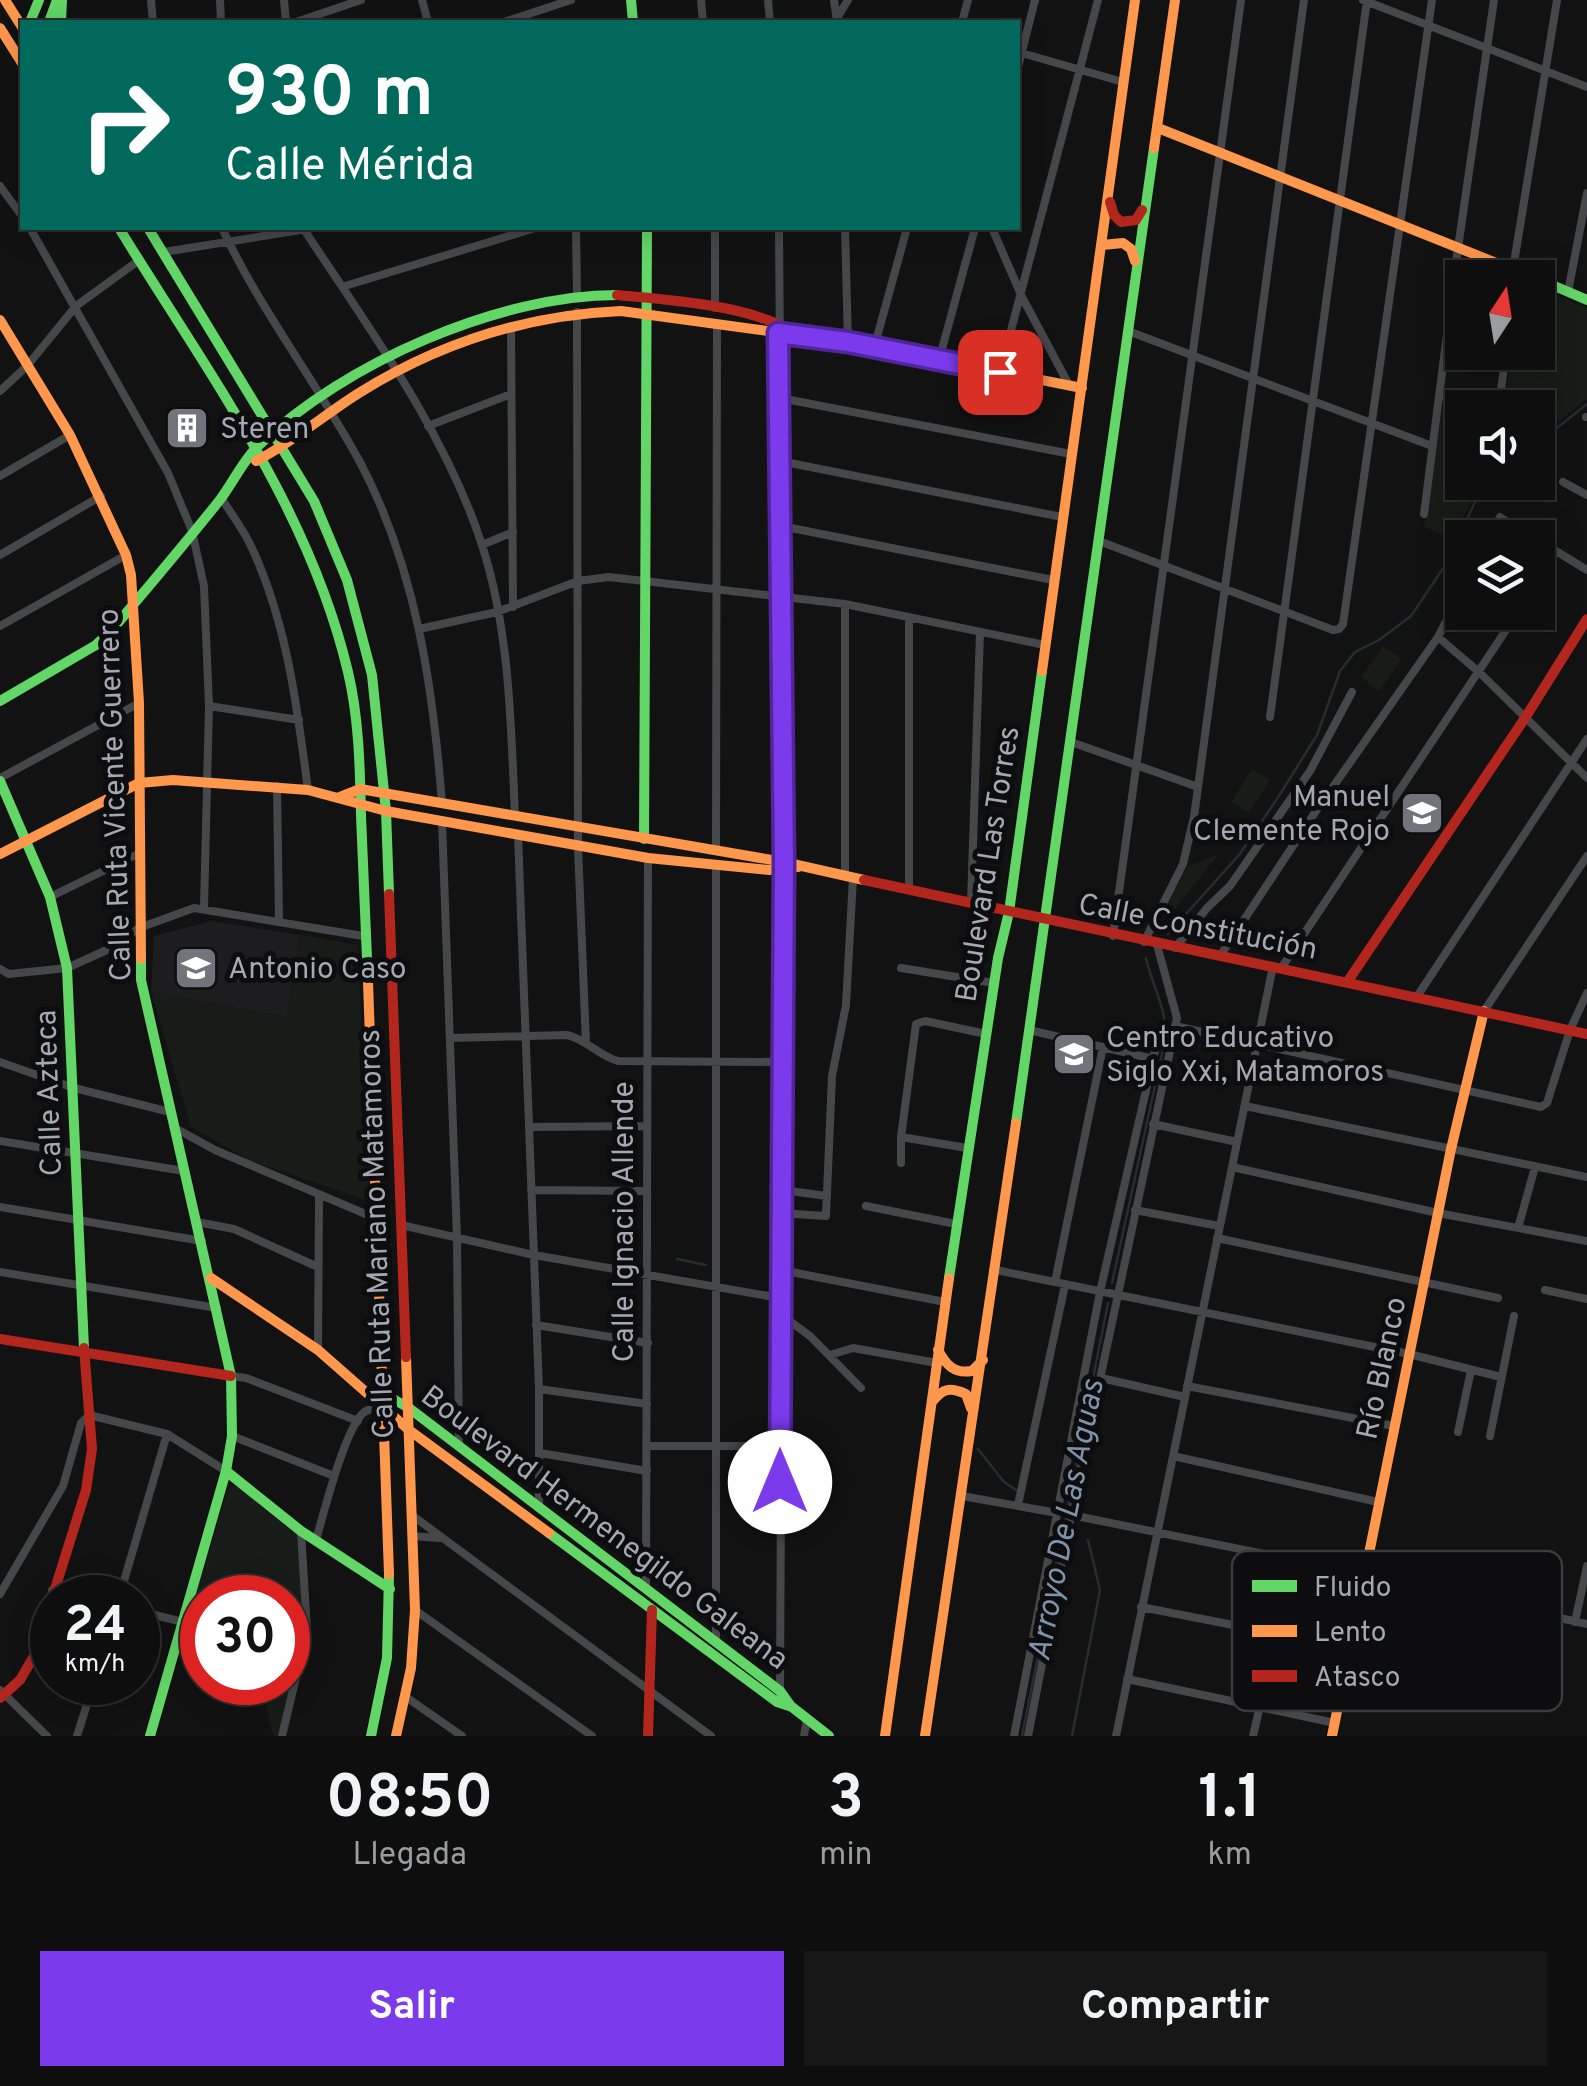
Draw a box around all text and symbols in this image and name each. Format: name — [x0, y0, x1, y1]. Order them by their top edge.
text: 930 m — [225, 52, 434, 141]
icon: right — [60, 60, 190, 190]
text: Calle Mérida — [225, 139, 474, 196]
north arrow — [1445, 260, 1555, 370]
map controls — [1445, 260, 1555, 630]
pin — [958, 330, 1043, 415]
icon: arrive — [973, 345, 1028, 400]
button: sound — [1445, 390, 1555, 500]
building icon: Steren — [164, 405, 210, 451]
place label: Steren — [220, 412, 309, 449]
button: layers — [1445, 520, 1555, 630]
street label: Calle Ruta Vicente Guerrero — [91, 608, 141, 982]
street label: Boulevard Las Torres — [949, 724, 1030, 1005]
place label: Manuel Clemente Rojo — [1193, 780, 1390, 851]
school or university icon: Manuel Clemente Rojo — [1399, 790, 1445, 836]
street label: Calle Constitución — [1075, 887, 1320, 970]
school or university icon: Antonio Caso — [173, 945, 219, 991]
place label: Antonio Caso — [228, 952, 406, 989]
street label: Calle Azteca — [29, 1009, 72, 1177]
place label: Centro Educativo Siglo Xxi, Matamoros — [1106, 1021, 1384, 1092]
street label: Calle Ruta Mariano Matamoros — [353, 1028, 404, 1439]
school or university icon: Centro Educativo Siglo Xxi, Matamoros — [1051, 1031, 1097, 1077]
street label: Calle Ignacio Allende — [607, 1081, 644, 1363]
street label: Río Blanco — [1350, 1294, 1417, 1443]
water label: Arroyo De Las Aguas — [1021, 1376, 1115, 1665]
street label: Boulevard Hermenegildo Galeana — [413, 1379, 794, 1679]
position arrow — [728, 1430, 832, 1534]
legend — [1232, 1551, 1562, 1711]
text: Fluido — [1314, 1571, 1391, 1607]
speed limit sign: 30 — [180, 1575, 310, 1705]
text: 24 — [64, 1596, 126, 1659]
text: Lento — [1314, 1616, 1386, 1652]
text: km/h — [65, 1649, 125, 1681]
text: Atasco — [1314, 1661, 1400, 1697]
text: 08:50 — [326, 1763, 494, 1839]
text: 3 — [828, 1763, 864, 1839]
text: 1.1 — [1198, 1763, 1261, 1839]
text: Llegada — [352, 1836, 467, 1876]
text: min — [819, 1836, 873, 1876]
text: km — [1208, 1836, 1252, 1876]
button: Salir — [40, 1951, 784, 2066]
button: Compartir — [804, 1951, 1547, 2066]

